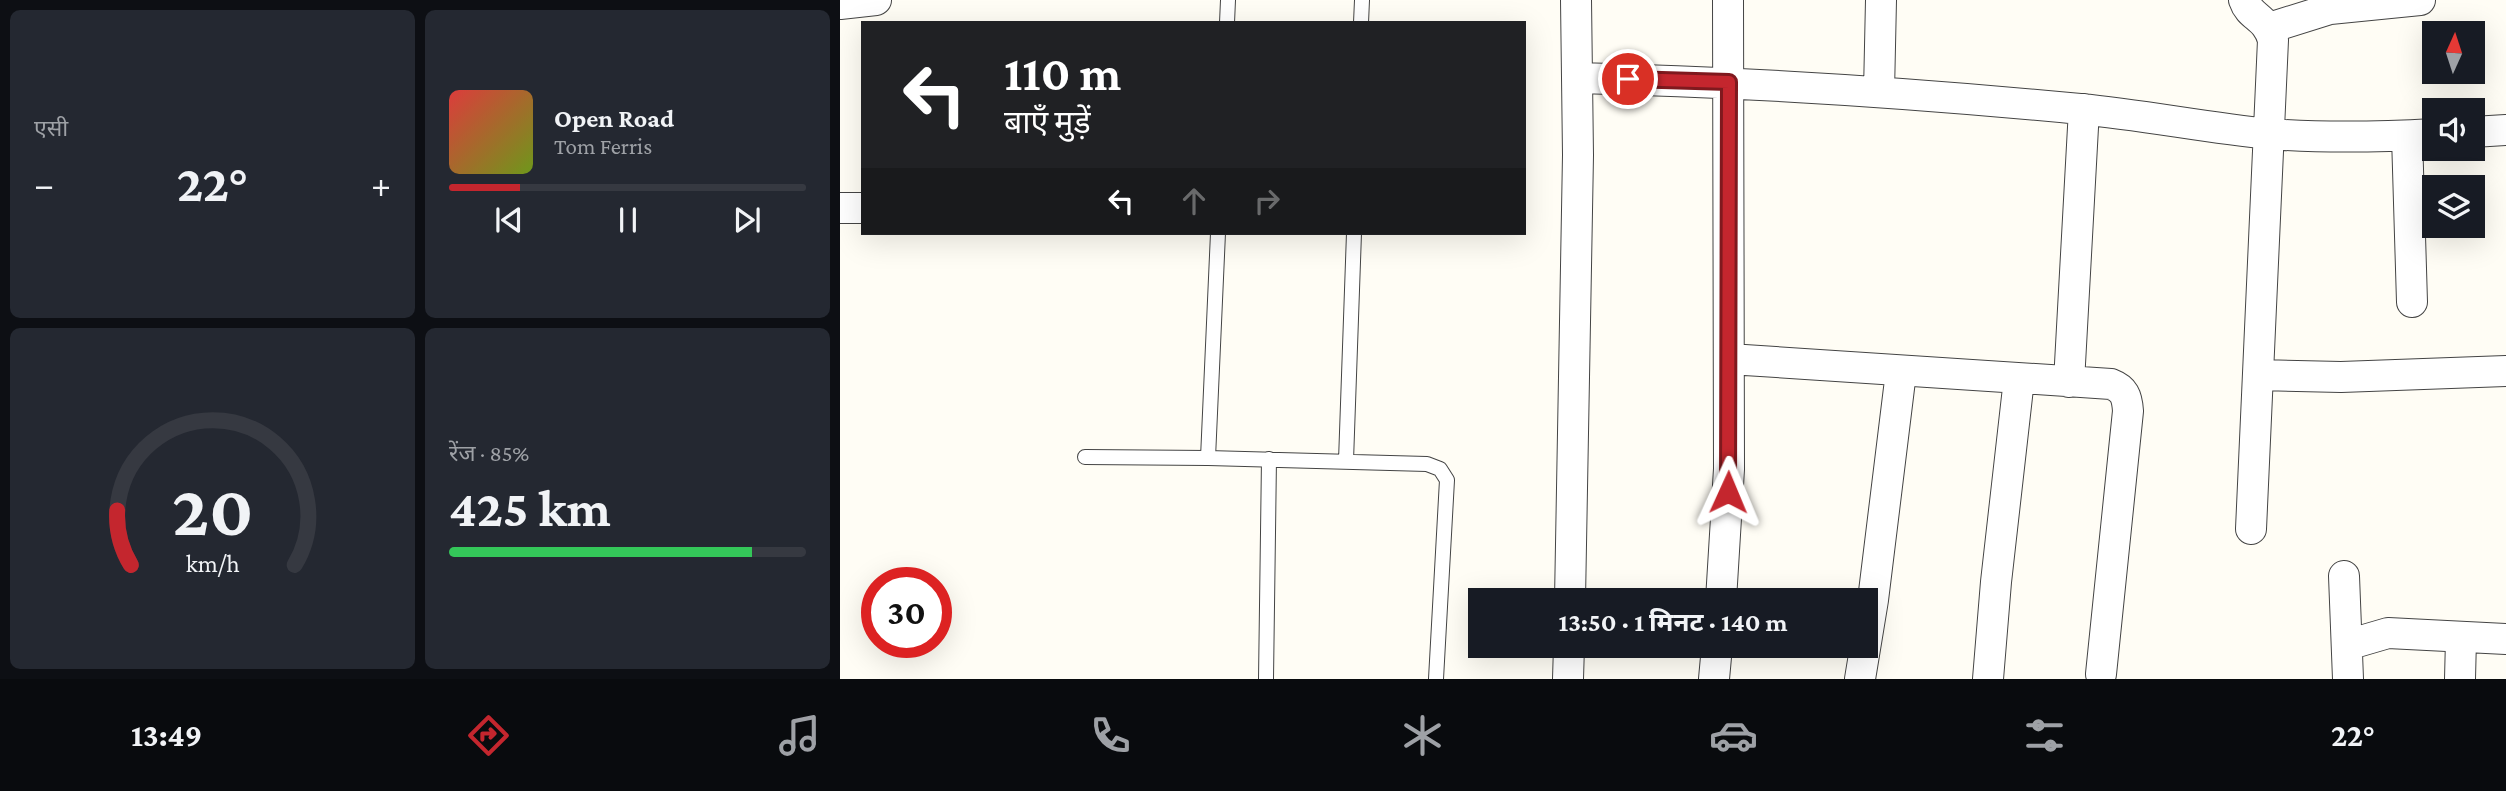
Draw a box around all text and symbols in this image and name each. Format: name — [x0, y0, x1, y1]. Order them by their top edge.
north arrow — [2422, 21, 2485, 84]
map controls — [2422, 21, 2485, 238]
text: 110 m — [1004, 46, 1121, 101]
icon: left — [889, 49, 980, 140]
pin — [1598, 49, 1658, 109]
icon: arrive — [1609, 60, 1647, 98]
button: sound — [2422, 98, 2485, 161]
text: Open Road — [554, 104, 674, 133]
text: बाएँ मुड़ें — [1004, 104, 1091, 140]
text: एसी — [34, 115, 68, 141]
text: Tom Ferris — [554, 133, 652, 159]
text: 22° — [177, 154, 248, 212]
text: − — [34, 163, 54, 205]
text: + — [371, 163, 391, 205]
button: layers — [2422, 175, 2485, 238]
icon: left — [1102, 182, 1140, 220]
icon: ahead — [1175, 182, 1213, 220]
icon: right — [1248, 182, 1286, 220]
icon: previous — [490, 201, 528, 239]
icon: pause — [609, 201, 647, 239]
icon: next — [728, 201, 766, 239]
text: रेंज · 85% — [449, 440, 529, 466]
position arrow — [1691, 455, 1765, 529]
text: 20 — [172, 470, 253, 551]
text: 425 km — [449, 479, 611, 537]
text: km/h — [186, 549, 239, 576]
speed limit sign: 30 — [861, 567, 952, 658]
text: 13:50 · 1 मिनट · 140 m — [1558, 608, 1788, 637]
icon: directions — [464, 711, 513, 760]
icon: music — [775, 711, 824, 760]
icon: phone — [1086, 711, 1135, 760]
icon: climate — [1398, 711, 1447, 760]
icon: car — [1709, 711, 1758, 760]
icon: filters — [2020, 711, 2069, 760]
text: 13:49 — [131, 717, 202, 753]
text: 22° — [2331, 717, 2375, 753]

